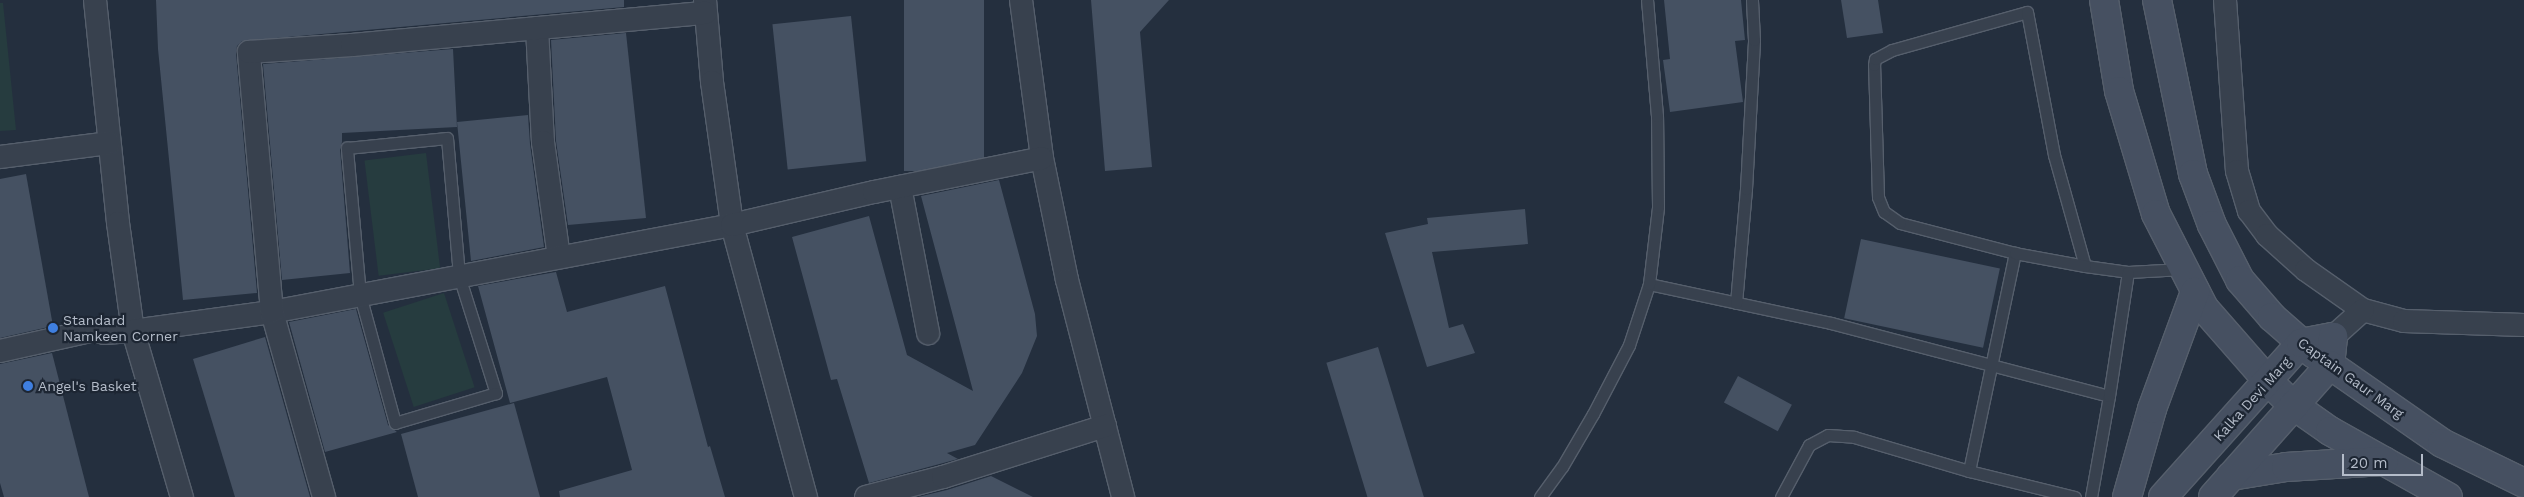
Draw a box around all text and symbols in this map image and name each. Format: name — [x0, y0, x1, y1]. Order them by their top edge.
place label: Standard Namkeen Corner — [63, 312, 178, 344]
marker: Standard Namkeen Corner — [47, 322, 59, 334]
street label: Captain Gaur Marg — [2295, 334, 2407, 422]
street label: Kalka Devi Marg — [2210, 353, 2294, 445]
place label: Angel's Basket — [38, 378, 137, 394]
marker: Angel's Basket — [22, 380, 34, 392]
scale bar — [2344, 444, 2425, 476]
text: 20 m — [2350, 454, 2388, 472]

